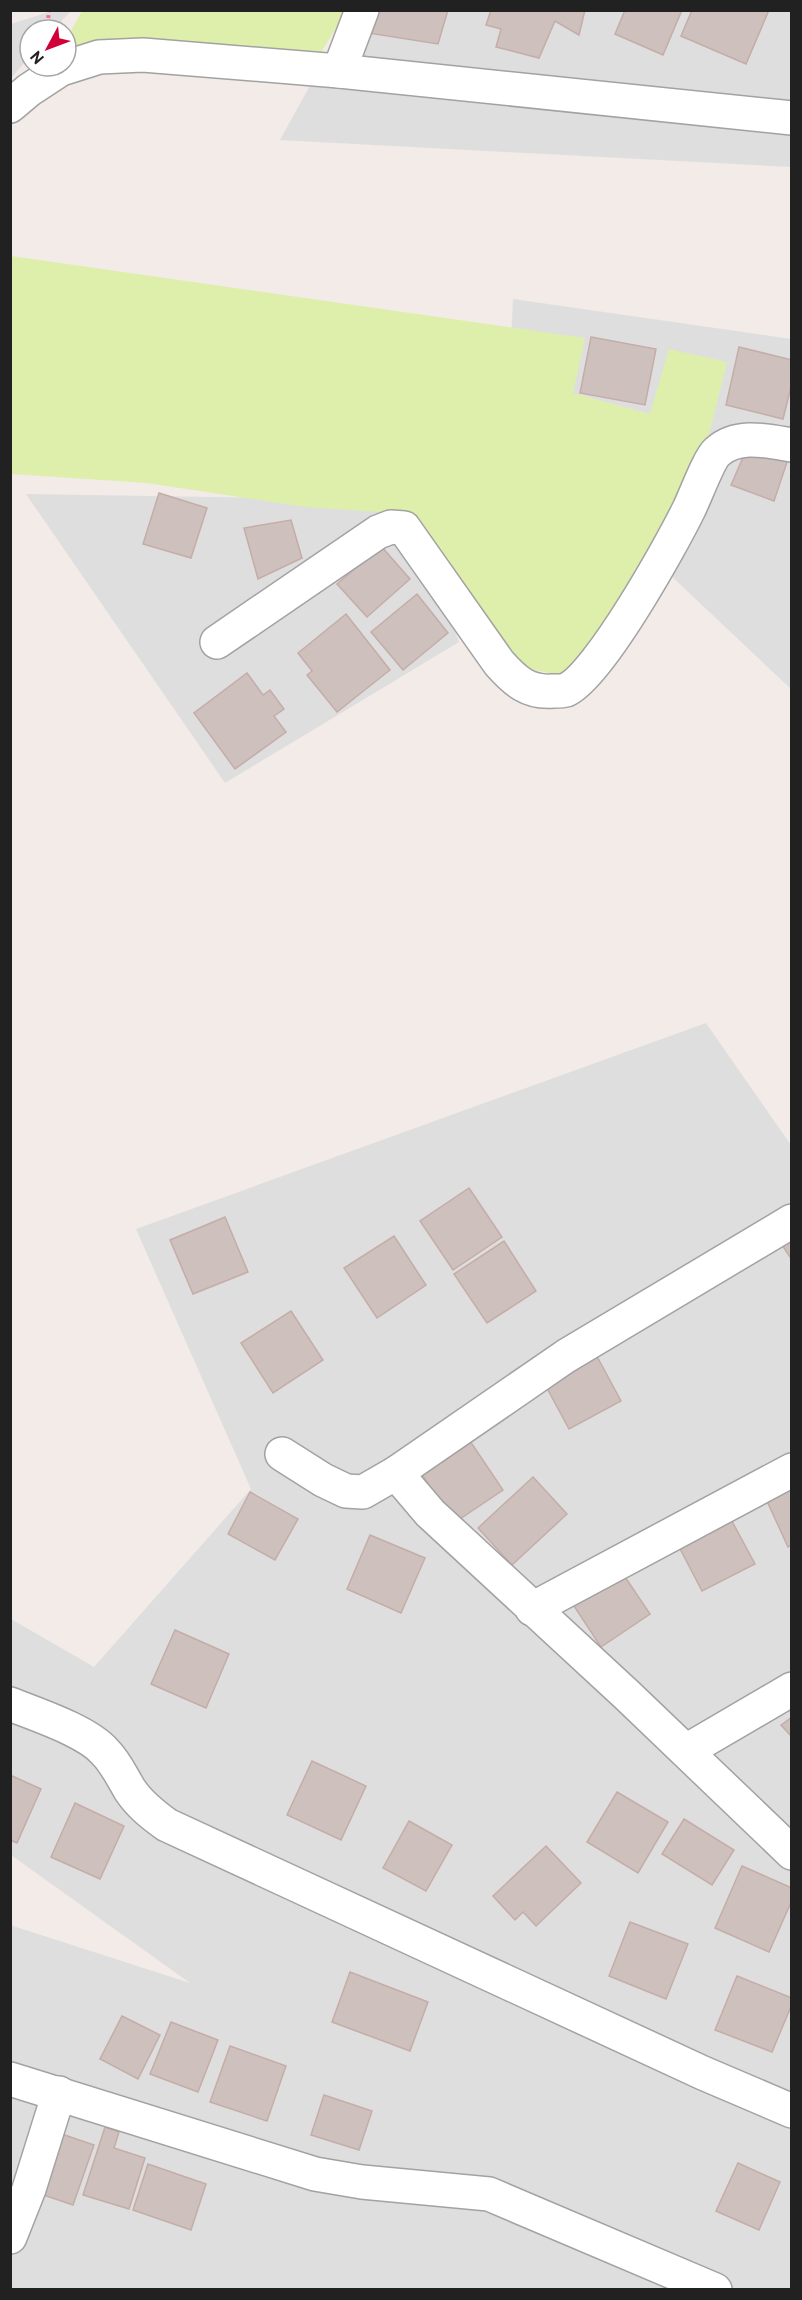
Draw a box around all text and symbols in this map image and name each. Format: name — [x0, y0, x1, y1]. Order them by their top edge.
north arrow — [18, 18, 78, 78]
text: N — [27, 46, 50, 67]

